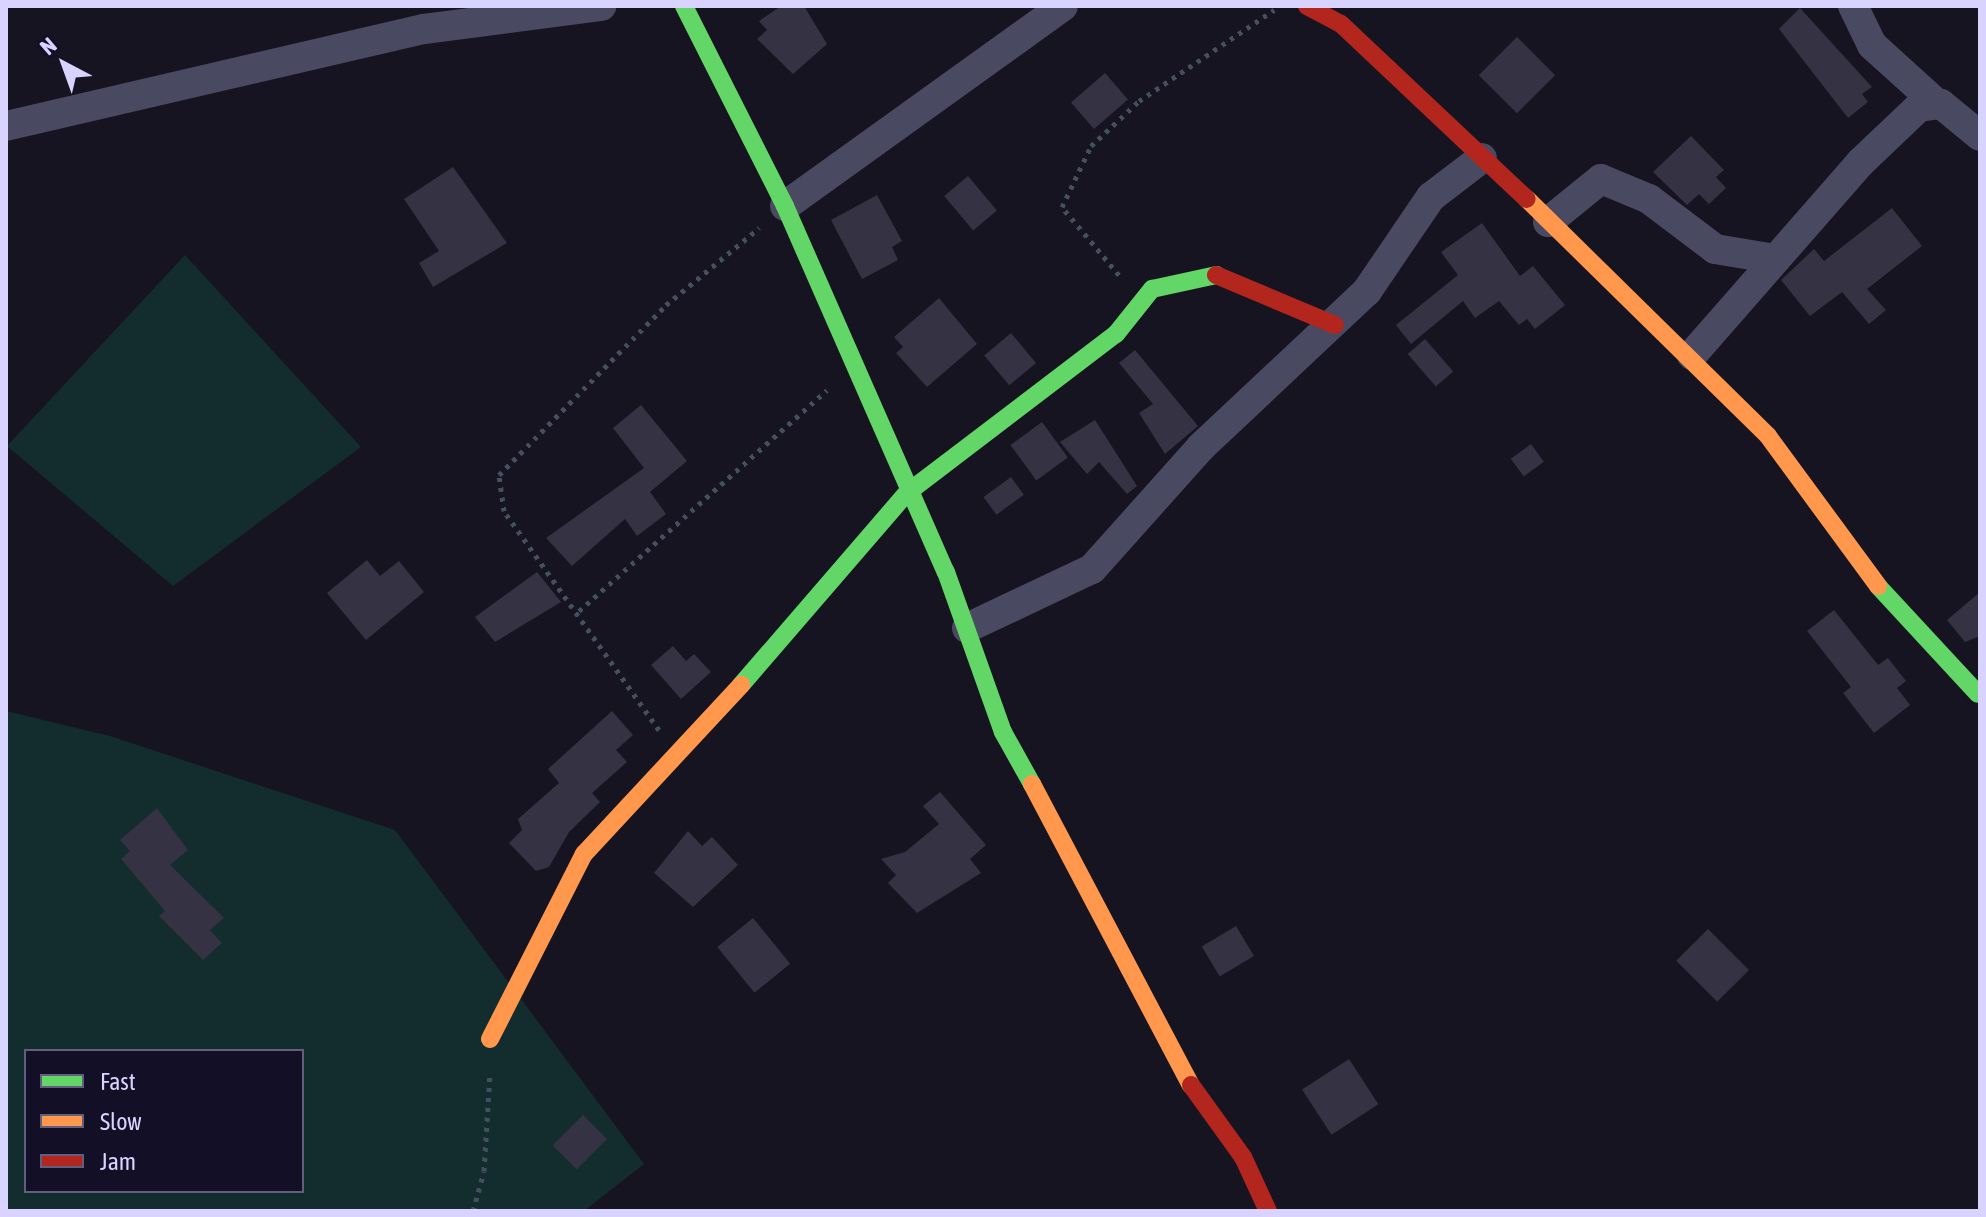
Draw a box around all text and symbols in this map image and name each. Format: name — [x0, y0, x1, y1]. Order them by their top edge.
north arrow — [24, 24, 104, 104]
text: N — [35, 32, 62, 60]
legend — [24, 1049, 304, 1193]
text: Fast — [100, 1068, 136, 1095]
text: Slow — [100, 1108, 142, 1135]
text: Jam — [100, 1148, 136, 1175]

